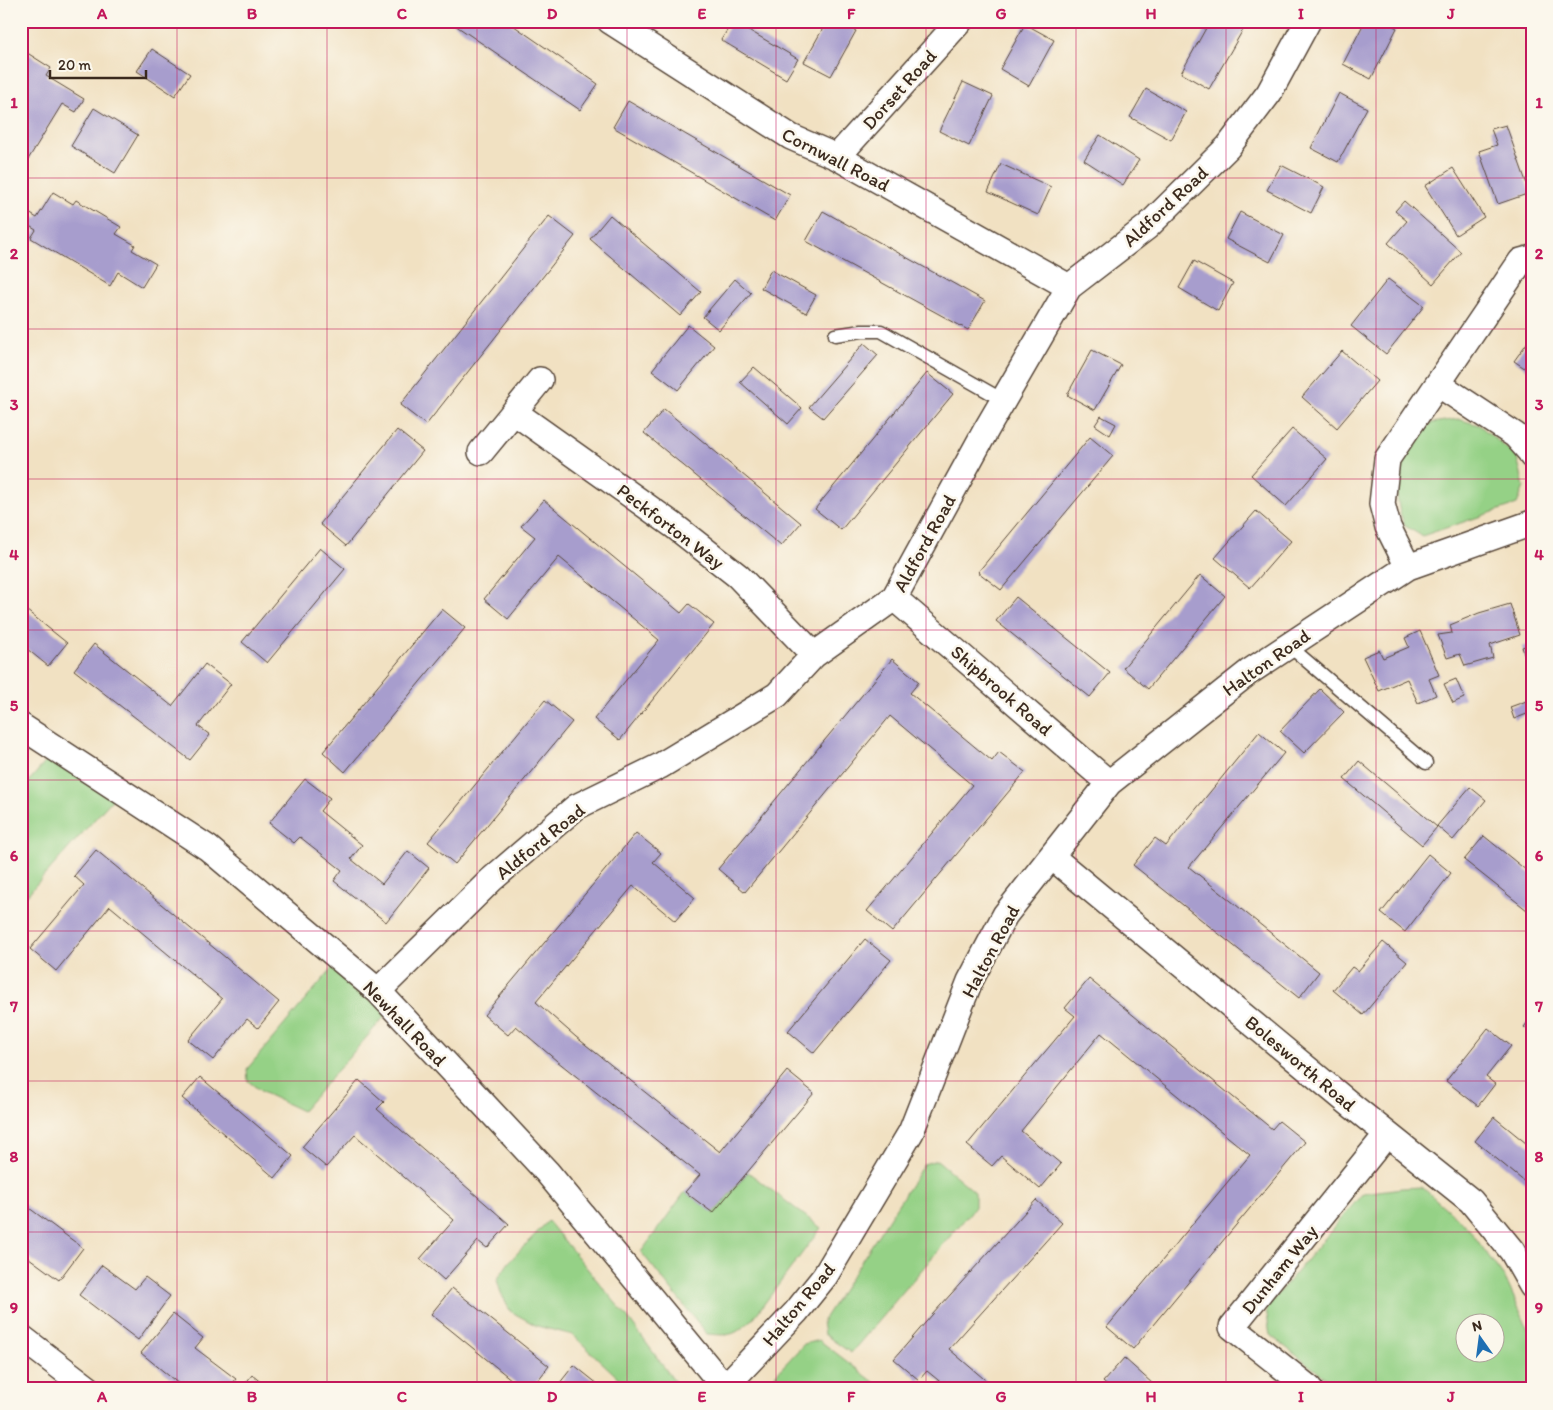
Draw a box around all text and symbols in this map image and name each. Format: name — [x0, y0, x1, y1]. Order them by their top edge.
text: A — [96, 4, 108, 23]
text: B — [247, 4, 258, 23]
text: C — [397, 4, 408, 23]
text: D — [547, 4, 558, 23]
text: E — [698, 4, 707, 23]
text: F — [847, 4, 856, 23]
text: G — [995, 4, 1007, 23]
text: H — [1145, 4, 1157, 23]
text: I — [1298, 4, 1304, 23]
text: J — [1446, 4, 1455, 23]
street label: Dorset Road — [857, 44, 942, 134]
scale bar — [50, 48, 146, 80]
text: 20 m — [58, 56, 92, 74]
text: 1 — [10, 93, 18, 112]
text: 1 — [1535, 93, 1543, 112]
street label: Cornwall Road — [778, 122, 894, 197]
street label: Aldford Road — [1118, 161, 1213, 252]
text: 2 — [10, 244, 19, 263]
text: 2 — [1535, 244, 1544, 263]
text: 3 — [10, 395, 19, 414]
text: 3 — [1535, 395, 1544, 414]
street label: Peckforton Way — [613, 479, 729, 574]
street label: Aldford Road — [888, 490, 961, 596]
text: 4 — [9, 545, 19, 564]
text: 4 — [1534, 545, 1544, 564]
street label: Halton Road — [1218, 624, 1315, 701]
street label: Shipbrook Road — [946, 640, 1058, 741]
text: 5 — [10, 696, 19, 715]
text: 5 — [1535, 696, 1544, 715]
street label: Aldford Road — [491, 798, 590, 884]
text: 6 — [10, 846, 19, 865]
text: 6 — [1535, 846, 1544, 865]
street label: Halton Road — [956, 900, 1025, 1002]
street label: Newhall Road — [358, 976, 451, 1071]
text: 7 — [9, 997, 18, 1016]
text: 7 — [1534, 997, 1543, 1016]
street label: Bolesworth Road — [1241, 1010, 1361, 1117]
text: 8 — [10, 1147, 19, 1166]
text: 8 — [1535, 1147, 1544, 1166]
street label: Dunham Way — [1236, 1220, 1322, 1319]
street label: Halton Road — [757, 1258, 840, 1351]
text: 9 — [10, 1298, 18, 1317]
text: 9 — [1535, 1298, 1543, 1317]
north arrow — [1456, 1312, 1506, 1362]
text: N — [1470, 1316, 1484, 1335]
text: A — [96, 1387, 108, 1406]
text: B — [247, 1387, 258, 1406]
text: C — [397, 1387, 408, 1406]
text: D — [547, 1387, 558, 1406]
text: E — [698, 1387, 707, 1406]
text: F — [847, 1387, 856, 1406]
text: G — [995, 1387, 1007, 1406]
text: H — [1145, 1387, 1157, 1406]
text: I — [1298, 1387, 1304, 1406]
text: J — [1446, 1387, 1455, 1406]

